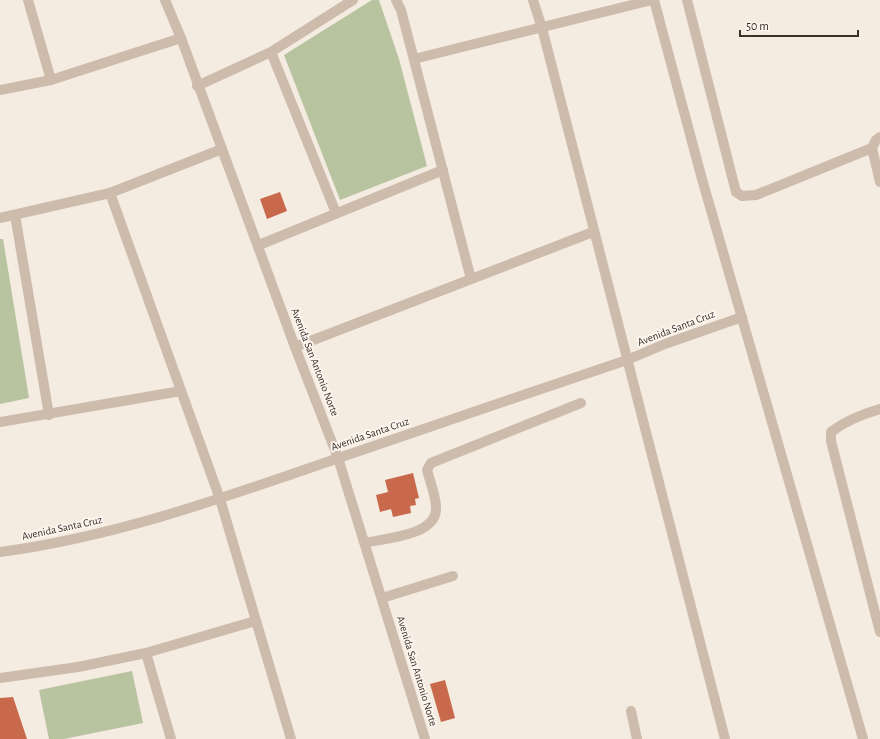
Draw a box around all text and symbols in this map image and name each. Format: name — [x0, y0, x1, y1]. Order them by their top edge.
scale bar — [740, 12, 858, 38]
text: 50 m — [746, 20, 769, 32]
street label: Avenida San Antonio Norte — [289, 306, 341, 418]
street label: Avenida Santa Cruz — [636, 308, 717, 348]
street label: Avenida Santa Cruz — [330, 415, 411, 453]
street label: Avenida Santa Cruz — [21, 514, 104, 542]
street label: Avenida San Antonio Norte — [395, 615, 439, 727]

